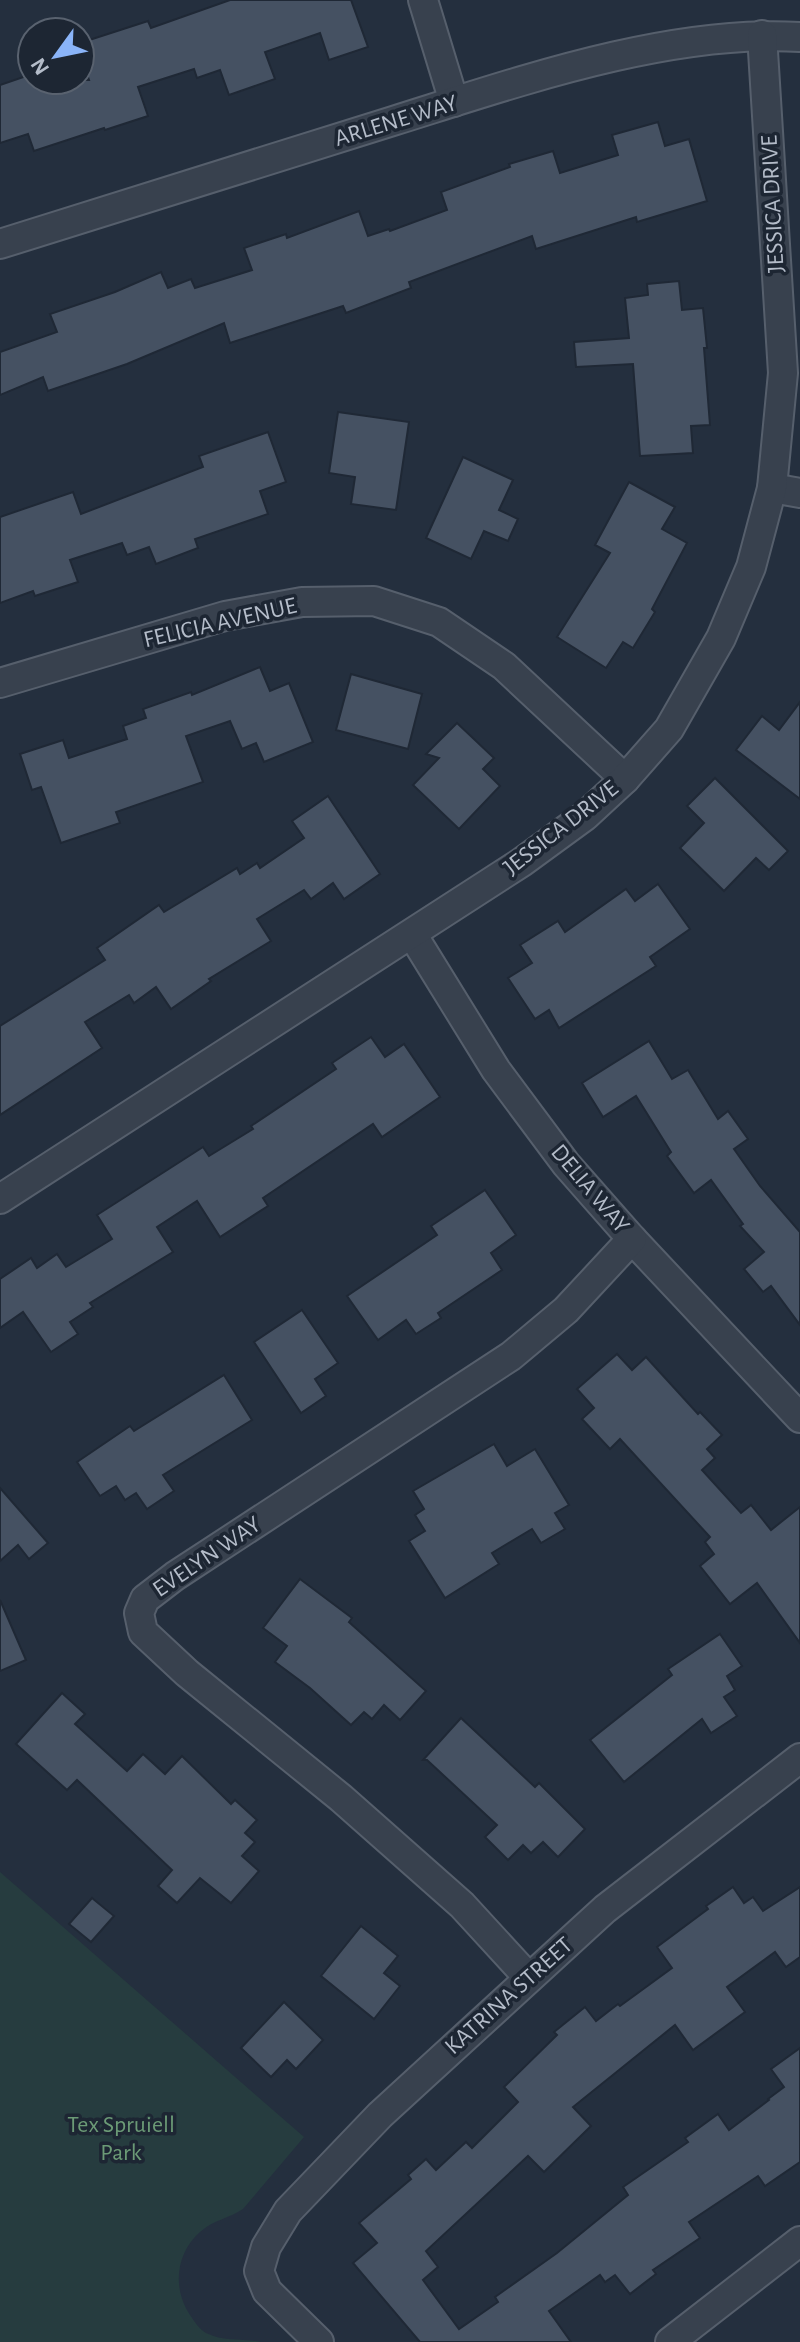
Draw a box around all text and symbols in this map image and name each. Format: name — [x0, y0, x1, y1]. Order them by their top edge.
north arrow — [16, 16, 96, 96]
text: N — [27, 54, 53, 79]
street label: ARLENE WAY — [332, 91, 461, 151]
street label: JESSICA DRIVE — [757, 134, 789, 274]
street label: FELICIA AVENUE — [141, 594, 299, 652]
street label: JESSICA DRIVE — [499, 776, 623, 880]
street label: DELIA WAY — [546, 1140, 634, 1238]
street label: EVELYN WAY — [149, 1512, 266, 1602]
street label: KATRINA STREET — [441, 1933, 578, 2059]
park label: Tex Spruiell Park — [67, 2113, 175, 2165]

